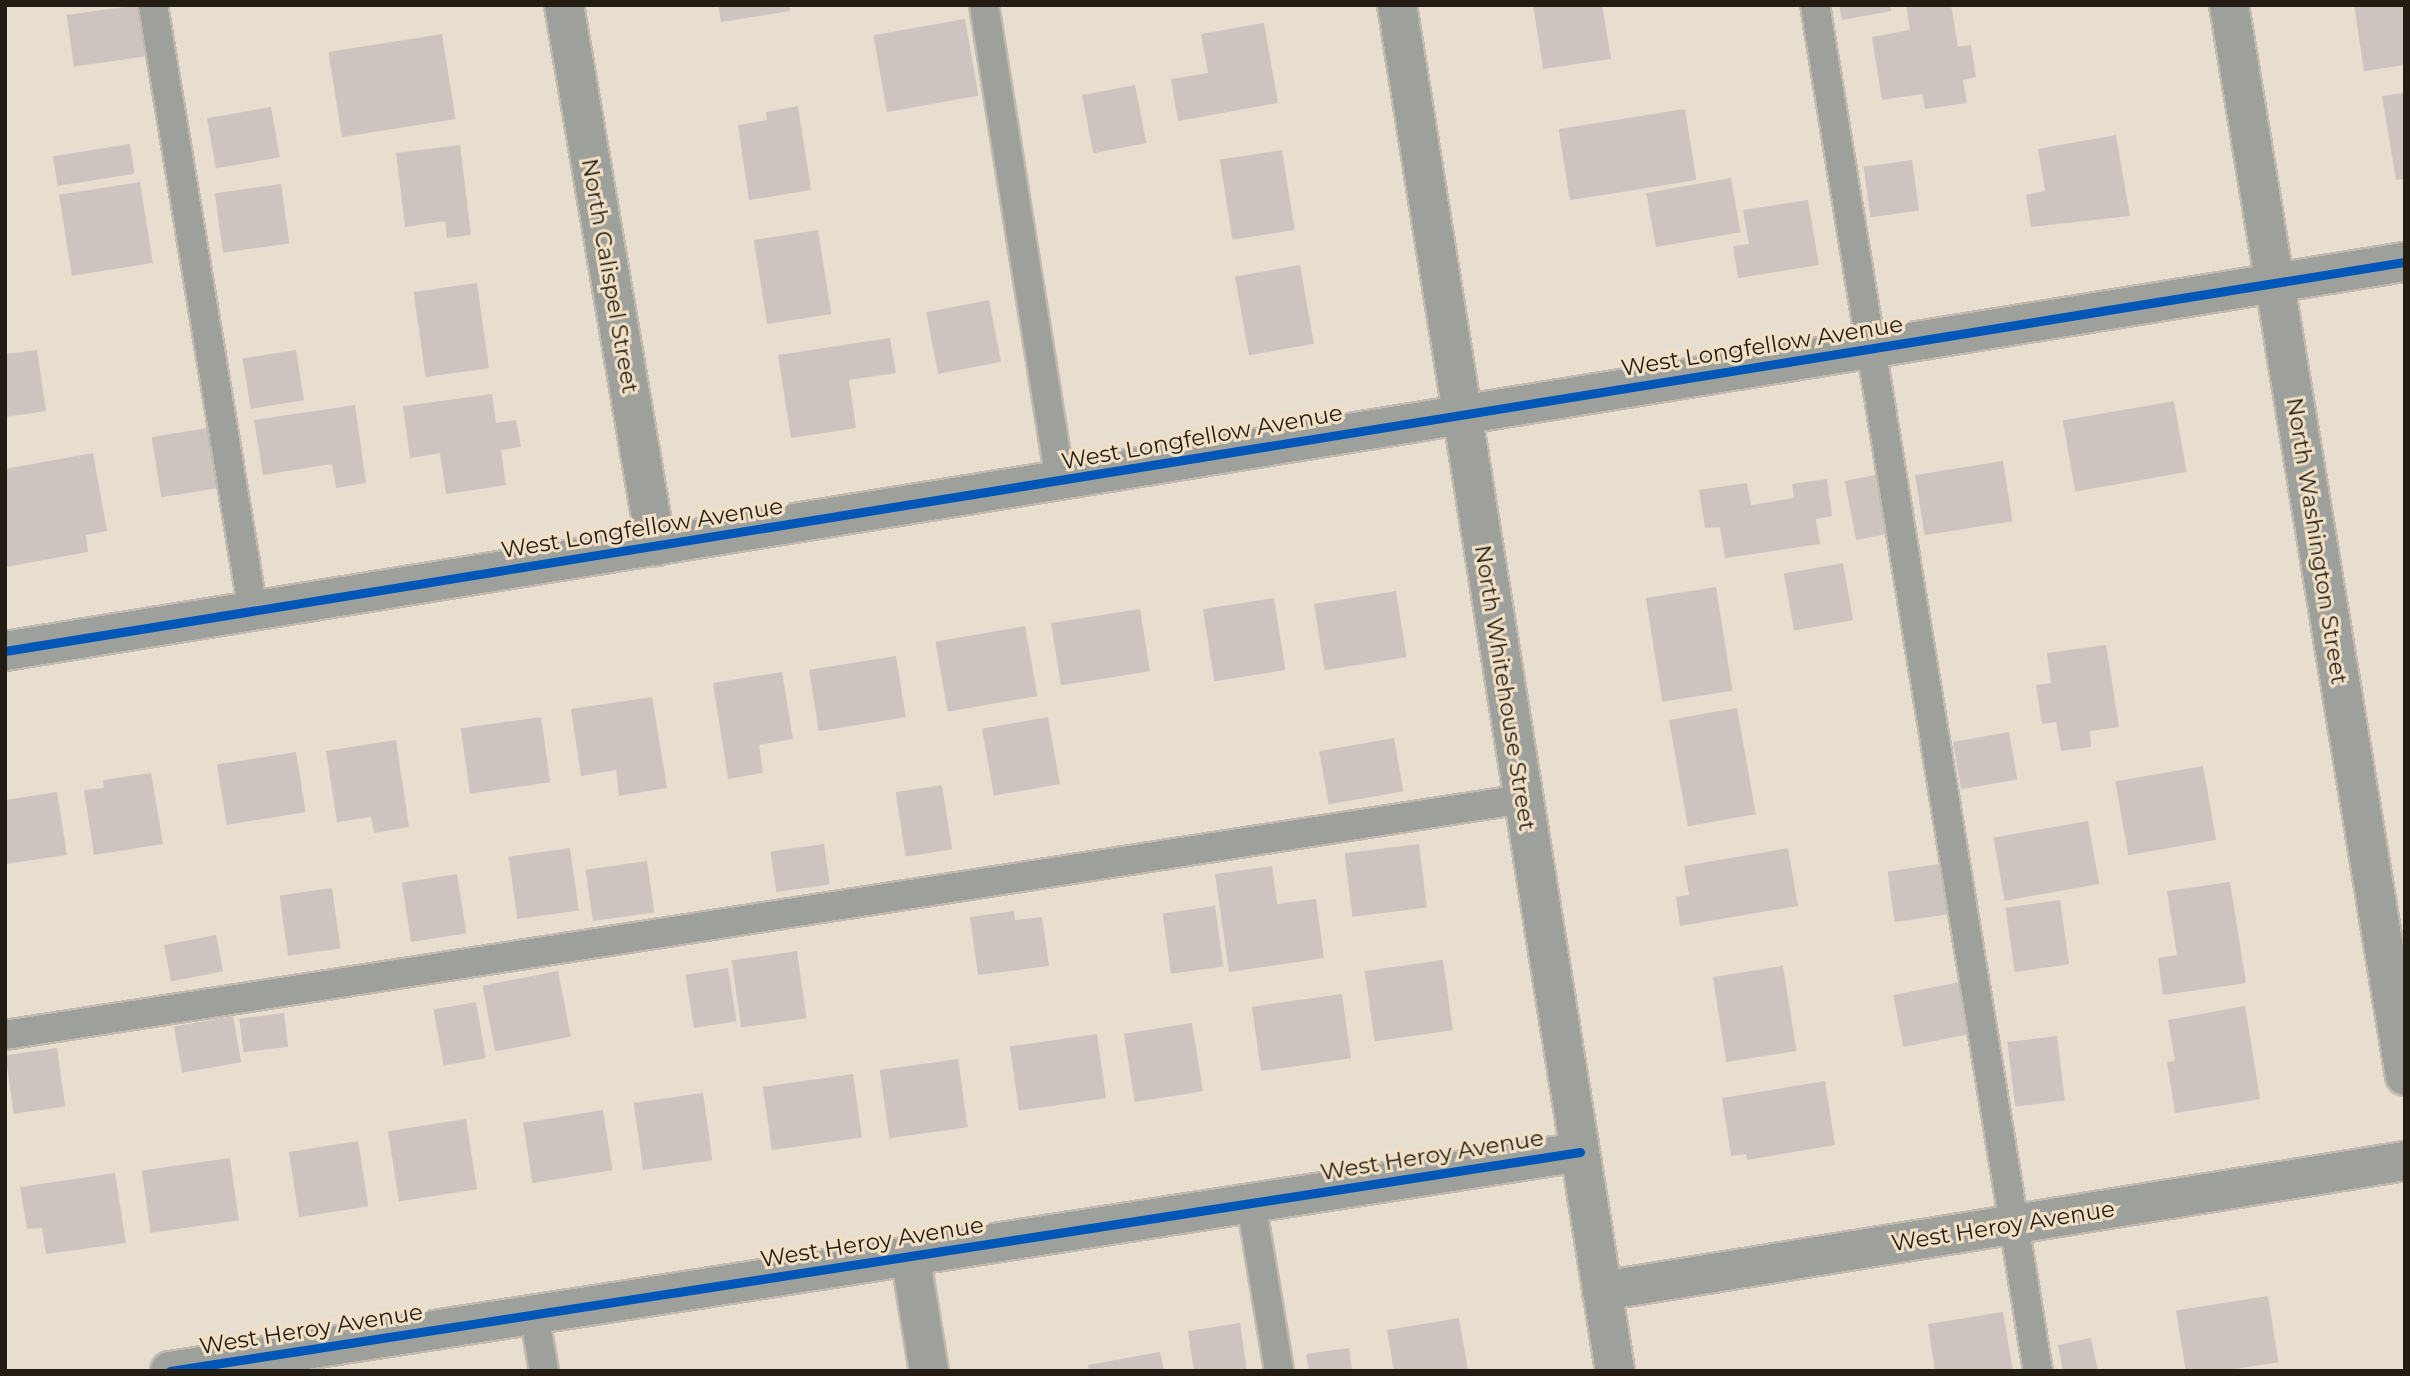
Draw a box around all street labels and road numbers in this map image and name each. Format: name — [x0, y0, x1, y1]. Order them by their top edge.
street label: North Calispel Street — [576, 156, 644, 396]
street label: West Longfellow Avenue — [1619, 310, 1905, 382]
street label: North Washington Street — [2281, 396, 2353, 686]
street label: West Longfellow Avenue — [1059, 399, 1345, 475]
street label: West Longfellow Avenue — [499, 492, 785, 564]
street label: North Whitehouse Street — [1469, 543, 1541, 833]
street label: West Heroy Avenue — [1318, 1124, 1546, 1186]
street label: West Heroy Avenue — [1889, 1195, 2117, 1257]
street label: West Heroy Avenue — [758, 1211, 986, 1273]
street label: West Heroy Avenue — [197, 1298, 425, 1360]

